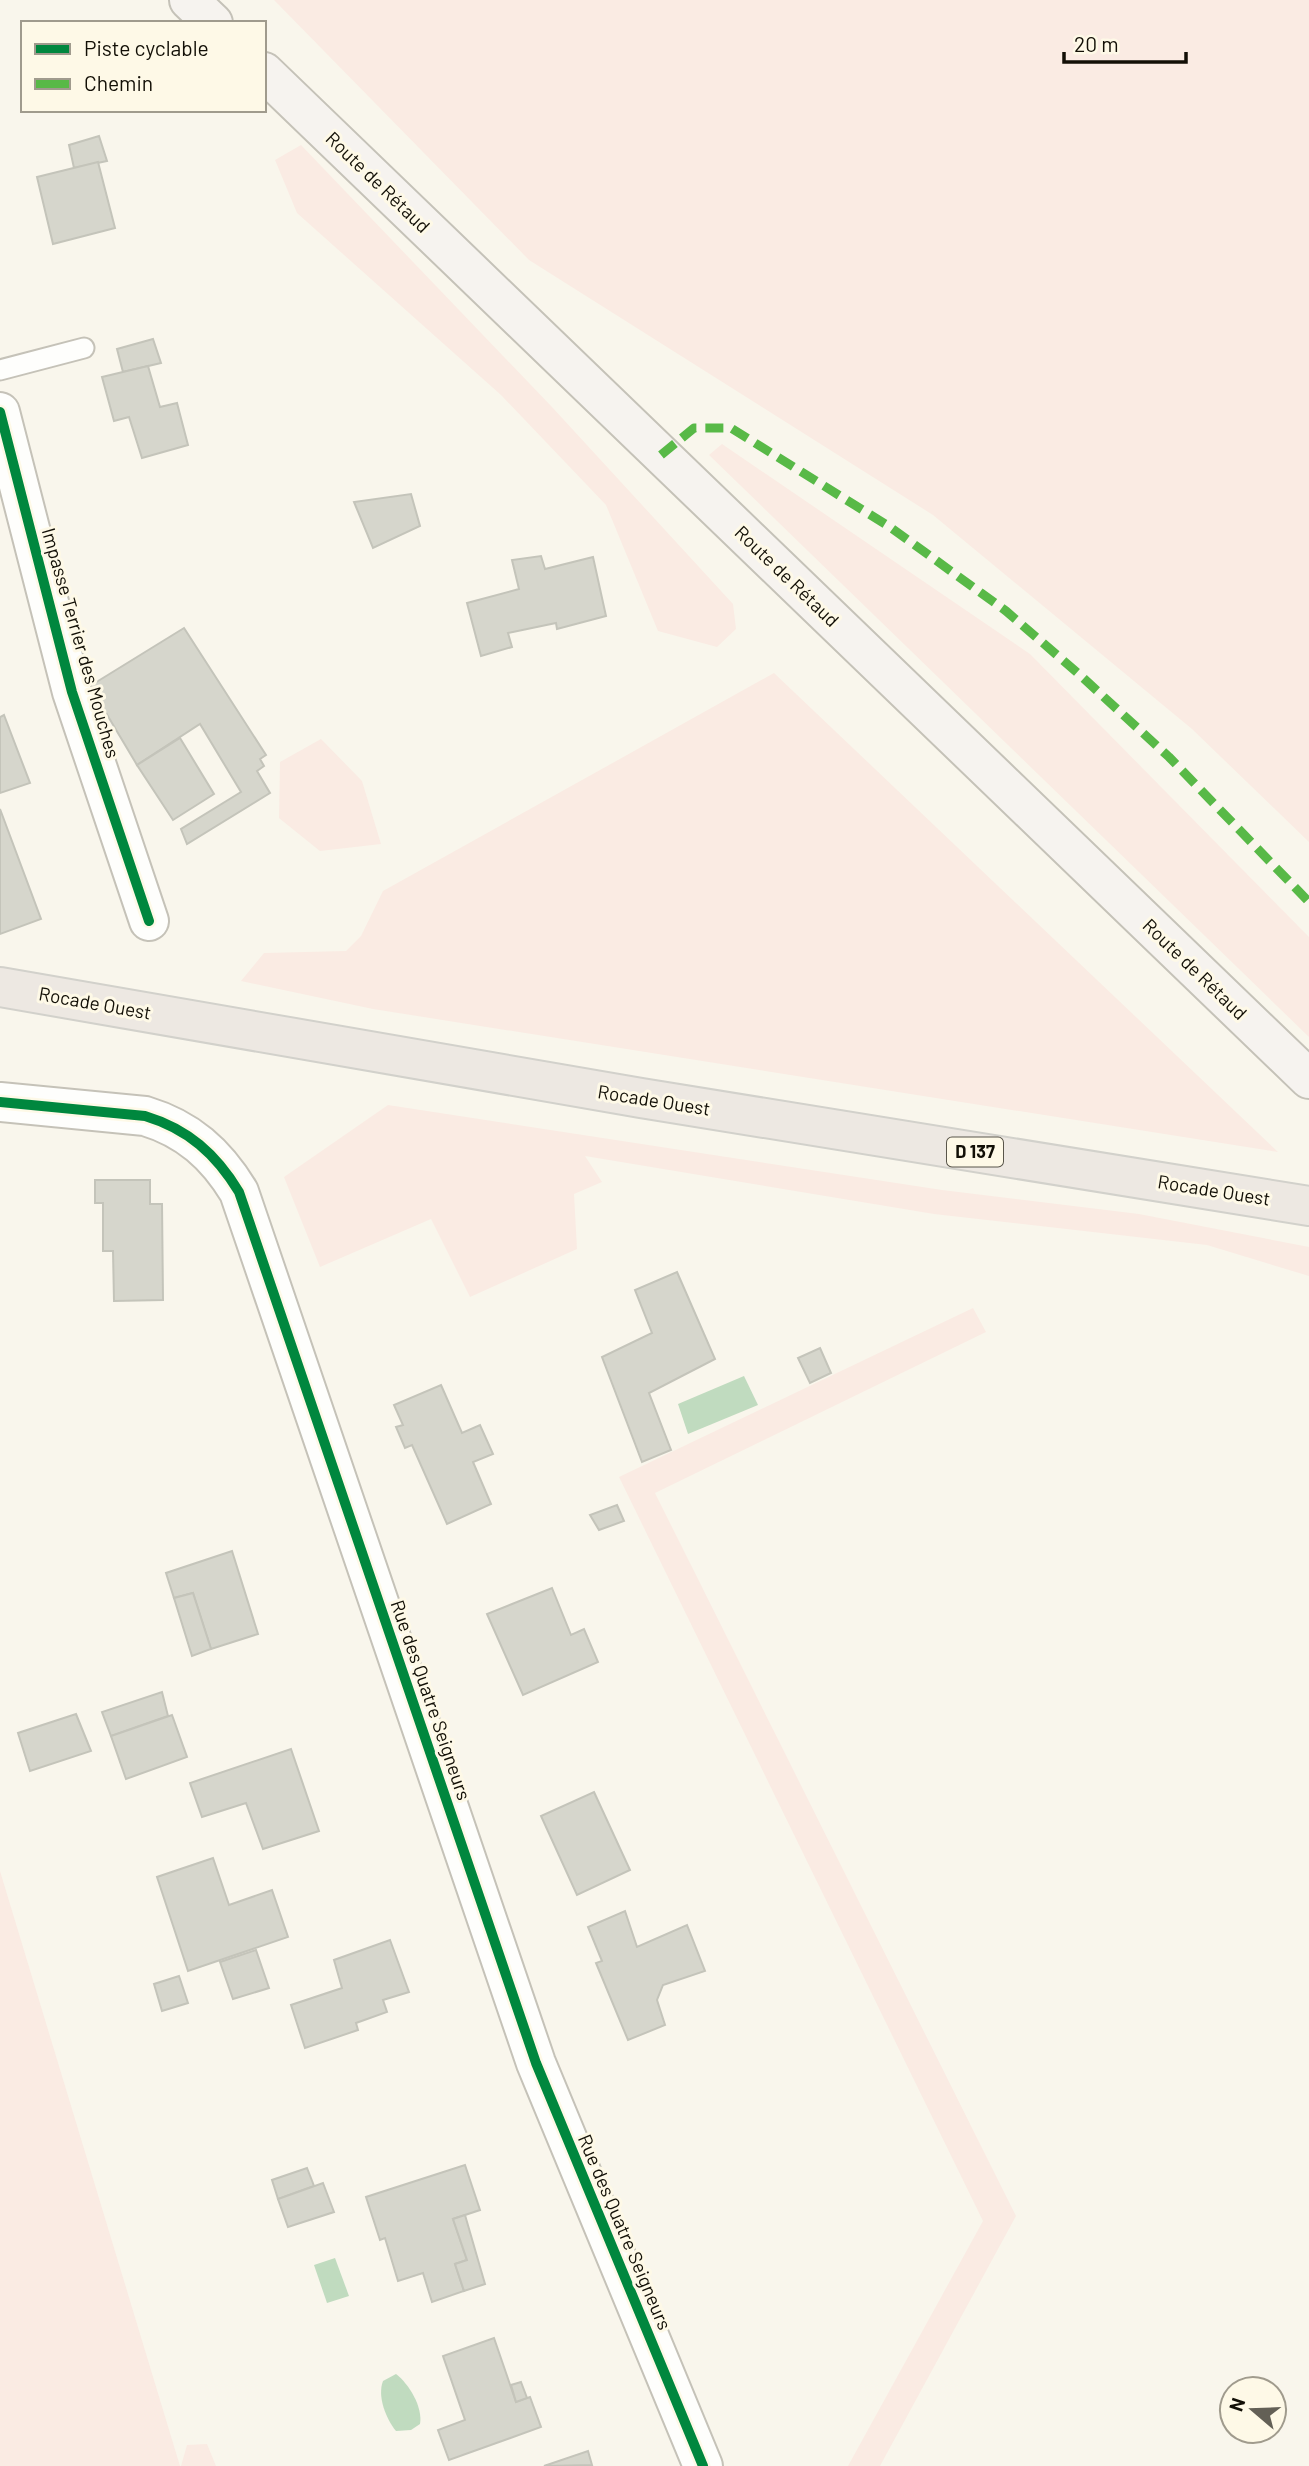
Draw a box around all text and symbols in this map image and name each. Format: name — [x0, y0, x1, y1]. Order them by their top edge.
legend — [21, 21, 266, 112]
scale bar — [1064, 21, 1186, 65]
text: 20 m — [1074, 31, 1119, 56]
text: Piste cyclable — [84, 35, 209, 60]
text: Chemin — [84, 70, 153, 95]
street label: Route de Rétaud — [322, 126, 435, 237]
street label: Route de Rétaud — [731, 520, 844, 631]
street label: Impasse Terrier des Mouches — [38, 525, 125, 761]
street label: Route de Rétaud — [1139, 913, 1252, 1024]
street label: Rocade Ouest — [37, 981, 153, 1024]
street label: Rocade Ouest — [596, 1079, 712, 1120]
road number: D 137 — [947, 1138, 1003, 1167]
street label: Rocade Ouest — [1156, 1169, 1272, 1210]
street label: Rue des Quatre Seigneurs — [386, 1597, 477, 1803]
street label: Rue des Quatre Seigneurs — [574, 2131, 677, 2333]
north arrow — [1218, 2375, 1288, 2445]
text: N — [1224, 2395, 1249, 2414]

